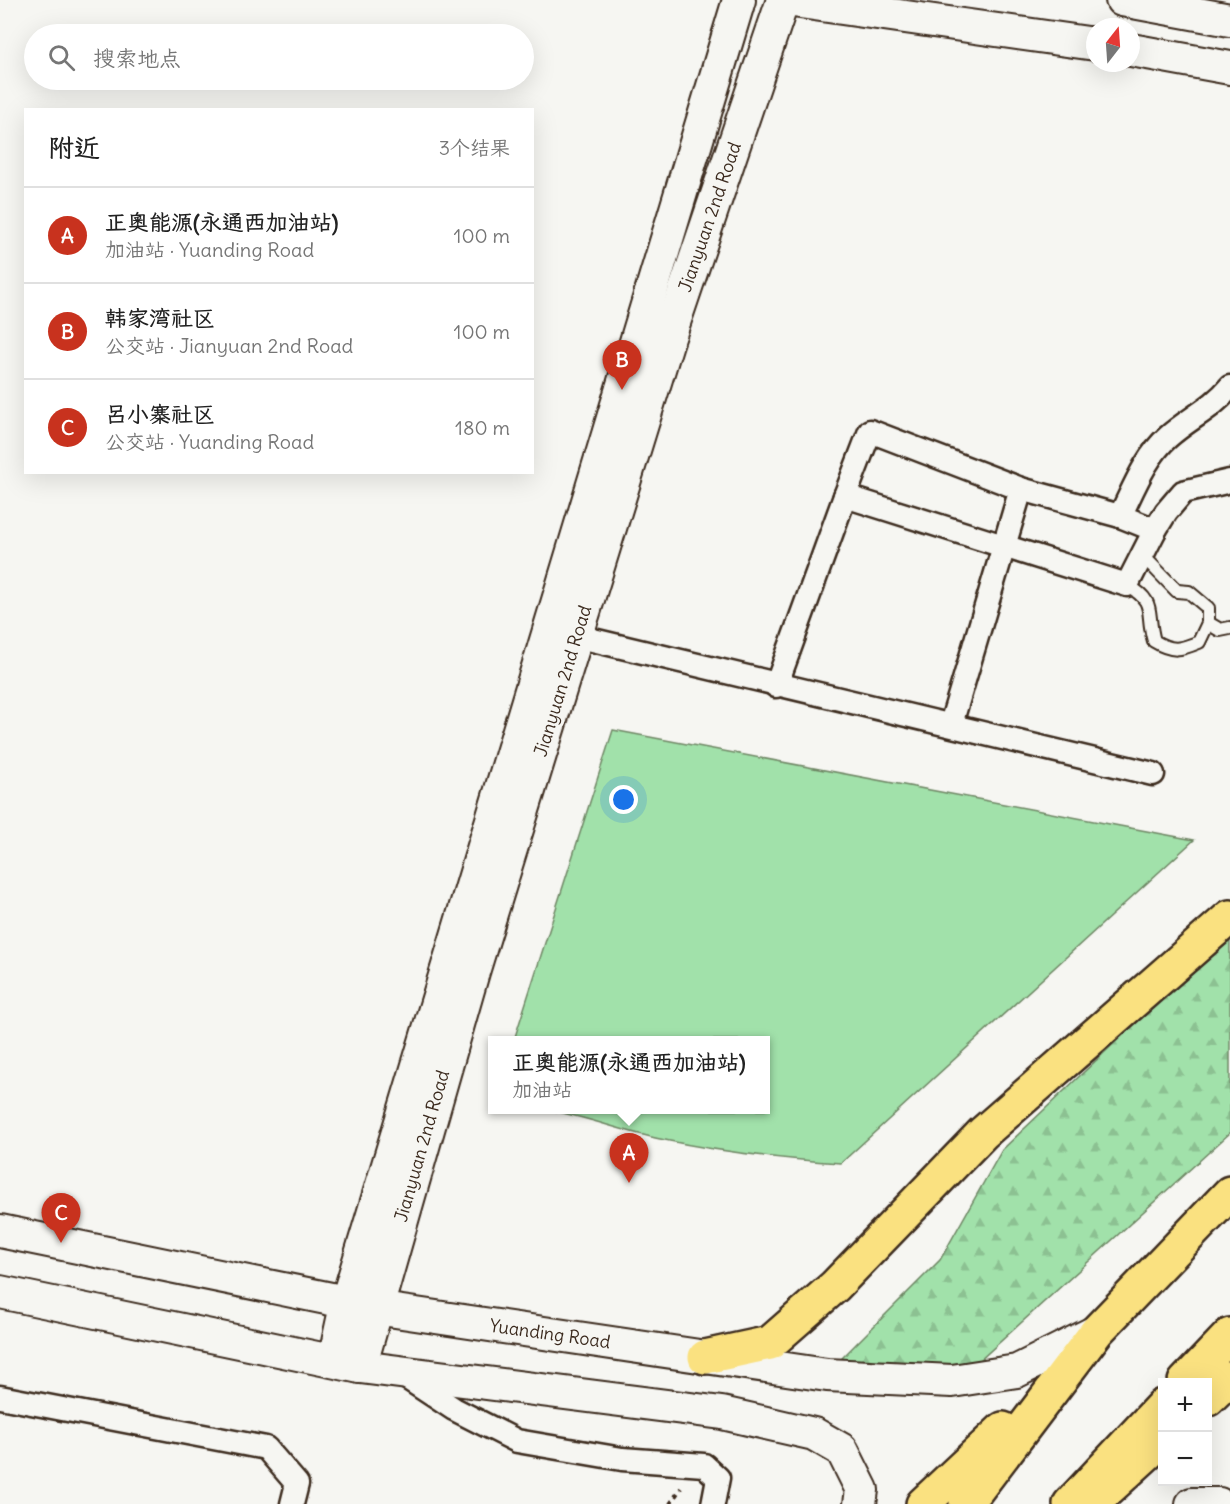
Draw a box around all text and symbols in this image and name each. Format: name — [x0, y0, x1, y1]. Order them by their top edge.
north arrow — [1086, 18, 1140, 72]
search box — [24, 24, 534, 90]
icon: search — [45, 41, 78, 74]
text: 搜索地点 — [93, 44, 181, 72]
text: 附近 — [48, 131, 100, 164]
text: 3个结果 — [439, 135, 510, 160]
street label: Jianyuan 2nd Road — [673, 138, 746, 295]
text: 正奥能源(永通西加油站) — [105, 208, 338, 236]
text: A — [61, 223, 74, 248]
text: 100 m — [453, 223, 510, 248]
text: 加油站 · Yuanding Road — [105, 237, 314, 262]
text: 韩家湾社区 — [105, 304, 215, 332]
text: B — [61, 319, 74, 344]
text: 100 m — [453, 319, 510, 344]
text: 公交站 · Jianyuan 2nd Road — [105, 333, 353, 358]
pin: B — [602, 340, 642, 390]
text: 吕小寨社区 — [105, 400, 215, 428]
text: C — [61, 415, 74, 440]
text: 180 m — [455, 415, 510, 440]
text: 公交站 · Yuanding Road — [105, 429, 314, 454]
street label: Jianyuan 2nd Road — [529, 602, 597, 759]
your location — [609, 785, 638, 814]
popup — [488, 1036, 770, 1114]
text: 正奥能源(永通西加油站) — [512, 1048, 746, 1076]
street label: Jianyuan 2nd Road — [389, 1067, 454, 1224]
text: 加油站 — [512, 1077, 572, 1102]
pin: A — [610, 1134, 648, 1183]
pin: C — [42, 1194, 80, 1243]
street label: Yuanding Road — [488, 1314, 612, 1353]
map controls — [1158, 1378, 1212, 1486]
button: + — [1158, 1378, 1212, 1432]
button: − — [1158, 1432, 1212, 1486]

